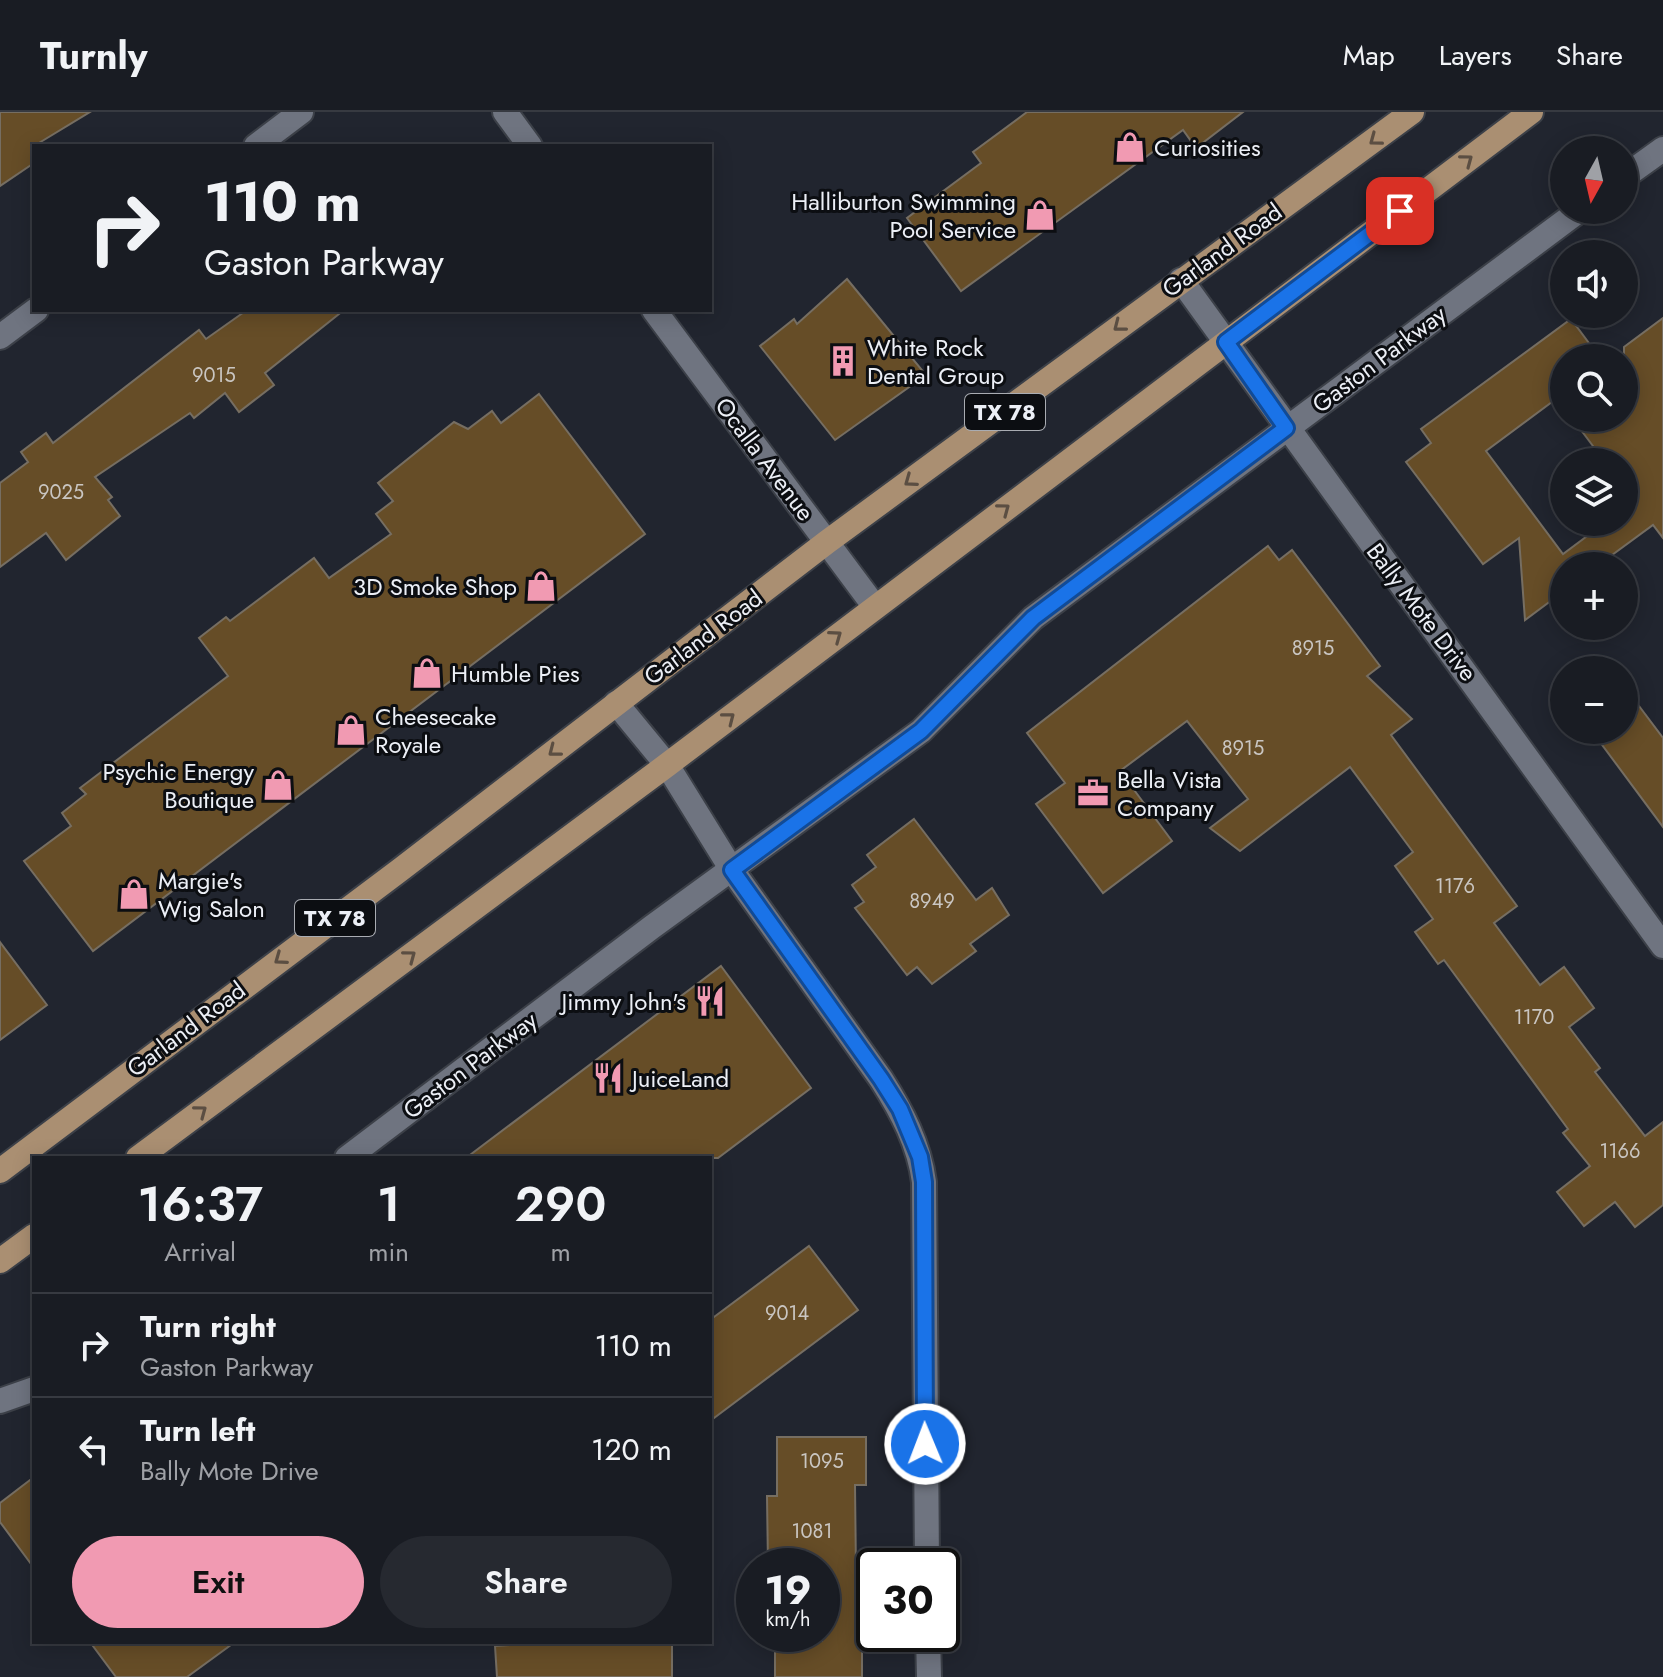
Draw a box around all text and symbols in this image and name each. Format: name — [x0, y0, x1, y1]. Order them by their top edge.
text: Turnly — [40, 28, 148, 83]
text: Map — [1343, 35, 1395, 76]
text: Layers — [1439, 35, 1512, 76]
text: Share — [1556, 35, 1623, 76]
shop icon: Curiosities — [1113, 130, 1147, 164]
place label: Curiosities — [1154, 130, 1261, 165]
one-way arrow — [1369, 130, 1383, 145]
north arrow — [1550, 136, 1638, 224]
map controls — [1550, 136, 1638, 744]
one-way arrow — [1458, 155, 1473, 170]
text: 110 m — [204, 161, 361, 242]
icon: right — [72, 176, 176, 280]
pin — [1366, 177, 1434, 245]
place label: Halliburton Swimming Pool Service — [791, 184, 1016, 247]
icon: arrive — [1378, 189, 1422, 233]
street label: Garland Road — [1155, 194, 1289, 306]
shop icon: Halliburton Swimming Pool Service — [1023, 198, 1057, 232]
text: Gaston Parkway — [204, 236, 444, 288]
button: sound — [1550, 240, 1638, 328]
street label: Gaston Parkway — [1305, 297, 1454, 421]
one-way arrow — [1113, 316, 1128, 330]
place label: White Rock Dental Group — [867, 330, 1004, 393]
building icon: White Rock Dental Group — [826, 344, 860, 378]
button: search — [1550, 344, 1638, 432]
house number: 9015 — [192, 361, 236, 390]
street label: Ocalla Avenue — [707, 390, 823, 528]
road number: TX 78 — [965, 394, 1045, 430]
button: layers — [1550, 448, 1638, 536]
one-way arrow — [904, 471, 919, 486]
house number: 9025 — [38, 478, 84, 507]
one-way arrow — [995, 505, 1010, 519]
street label: Bally Mote Drive — [1358, 536, 1486, 688]
button: + — [1550, 552, 1638, 640]
place label: 3D Smoke Shop — [353, 569, 517, 604]
shop icon: 3D Smoke Shop — [524, 569, 558, 603]
street label: Garland Road — [636, 581, 770, 693]
one-way arrow — [827, 632, 842, 646]
house number: 8915 — [1292, 634, 1334, 663]
shop icon: Humble Pies — [410, 656, 444, 690]
place label: Humble Pies — [451, 656, 580, 691]
button: − — [1550, 656, 1638, 744]
place label: Cheesecake Royale — [375, 699, 496, 762]
shop icon: Cheesecake Royale — [334, 713, 368, 747]
one-way arrow — [720, 713, 734, 728]
house number: 8915 — [1222, 734, 1264, 763]
one-way arrow — [548, 742, 563, 756]
place label: Psychic Energy Boutique — [103, 754, 254, 817]
place label: Bella Vista Company — [1117, 762, 1222, 825]
shop icon: Psychic Energy Boutique — [261, 768, 295, 802]
office icon: Bella Vista Company — [1076, 776, 1110, 810]
place label: Margie's Wig Salon — [158, 863, 265, 926]
house number: 1176 — [1435, 872, 1475, 901]
shop icon: Margie's Wig Salon — [117, 877, 151, 911]
house number: 8949 — [909, 887, 955, 916]
road number: TX 78 — [295, 900, 375, 936]
one-way arrow — [274, 949, 289, 963]
one-way arrow — [401, 952, 415, 966]
street label: Garland Road — [119, 973, 253, 1085]
place label: Jimmy John's — [558, 984, 686, 1019]
restaurant icon: Jimmy John's — [693, 984, 727, 1018]
street label: Gaston Parkway — [396, 1003, 545, 1127]
house number: 1170 — [1514, 1003, 1554, 1032]
restaurant icon: JuiceLand — [591, 1061, 625, 1095]
place label: JuiceLand — [629, 1061, 729, 1096]
one-way arrow — [192, 1107, 207, 1121]
house number: 1166 — [1599, 1137, 1641, 1166]
text: 16:37 — [138, 1170, 263, 1239]
text: 1 — [377, 1170, 400, 1239]
text: 290 — [515, 1170, 606, 1239]
text: Arrival — [164, 1233, 236, 1271]
text: min — [368, 1233, 409, 1271]
text: m — [550, 1233, 571, 1271]
house number: 9014 — [765, 1299, 809, 1328]
text: Turn right — [140, 1305, 276, 1348]
icon: right — [72, 1323, 116, 1367]
text: 110 m — [595, 1324, 672, 1367]
text: Gaston Parkway — [140, 1348, 313, 1386]
position arrow — [883, 1402, 967, 1486]
text: Turn left — [140, 1409, 255, 1452]
icon: left — [72, 1427, 116, 1471]
text: 120 m — [591, 1428, 672, 1471]
house number: 1095 — [800, 1447, 844, 1476]
text: Bally Mote Drive — [140, 1452, 319, 1490]
house number: 1081 — [792, 1517, 832, 1546]
button: Exit — [72, 1536, 364, 1628]
button: Share — [380, 1536, 672, 1628]
speed limit sign: 30 — [856, 1548, 960, 1652]
text: 19 — [764, 1561, 812, 1619]
text: km/h — [765, 1605, 811, 1634]

